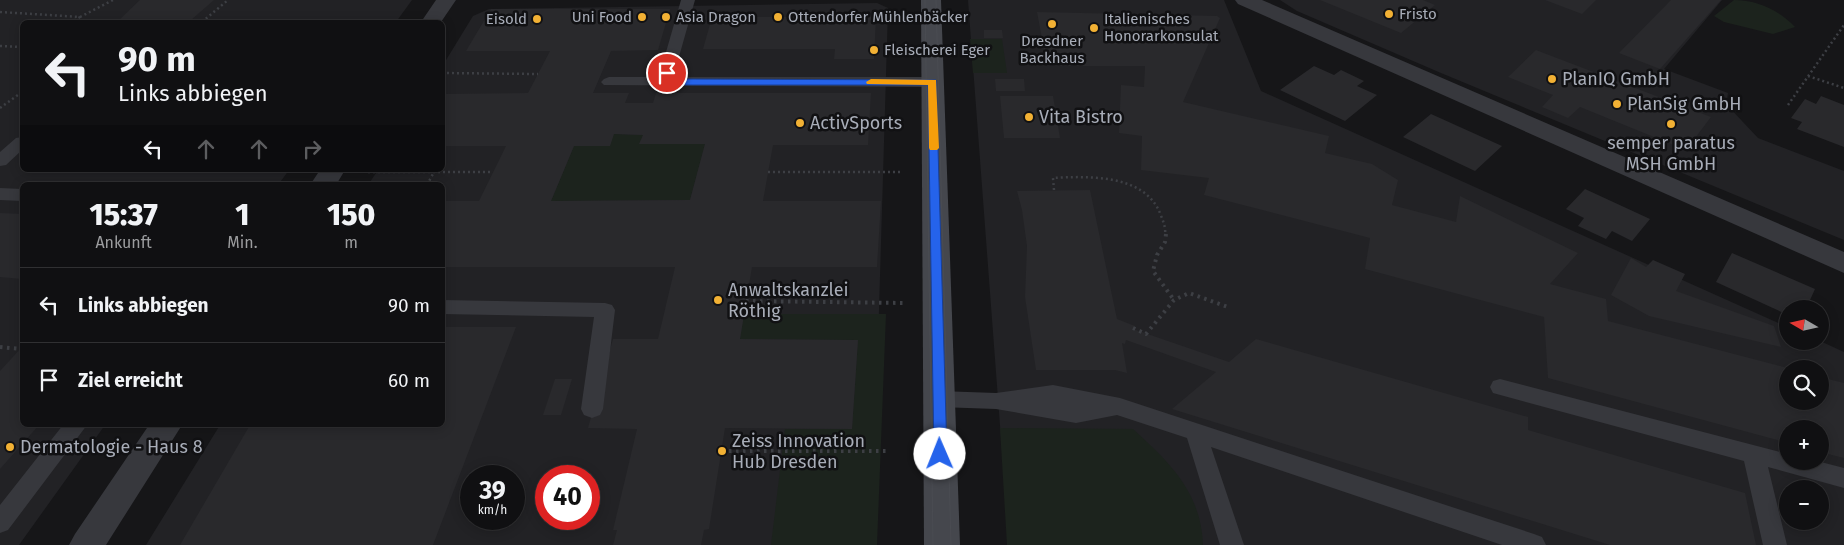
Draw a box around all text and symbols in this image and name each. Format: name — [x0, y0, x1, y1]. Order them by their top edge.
place label: Fristo — [1399, 5, 1437, 23]
place label: Uni Food — [572, 8, 632, 26]
place label: Asia Dragon — [676, 8, 756, 26]
place label: Ottendorfer Mühlenbäcker — [788, 8, 969, 26]
marker: Fristo — [1383, 8, 1395, 20]
place label: Eisold — [486, 10, 527, 28]
place label: Italienisches Honorarkonsulat — [1104, 10, 1219, 45]
marker: Uni Food — [636, 11, 648, 23]
marker: Asia Dragon — [660, 11, 672, 23]
marker: Ottendorfer Mühlenbäcker — [772, 11, 784, 23]
marker: Eisold — [531, 13, 543, 25]
marker: Dresdner Backhaus — [1046, 18, 1058, 30]
marker: Italienisches Honorarkonsulat — [1088, 22, 1100, 34]
place label: Dresdner Backhaus — [1020, 32, 1084, 67]
text: 90 m — [118, 38, 196, 80]
icon: left — [35, 40, 100, 105]
place label: Fleischerei Eger — [884, 41, 990, 59]
marker: Fleischerei Eger — [868, 44, 880, 56]
pin — [646, 52, 688, 94]
icon: arrive — [653, 59, 681, 87]
place label: PlanIQ GmbH — [1562, 68, 1670, 90]
marker: PlanIQ GmbH — [1546, 73, 1558, 85]
text: Links abbiegen — [118, 80, 268, 107]
place label: PlanSig GmbH — [1627, 93, 1742, 115]
marker: PlanSig GmbH — [1611, 98, 1623, 110]
place label: Vita Bistro — [1039, 106, 1123, 128]
marker: Vita Bistro — [1023, 111, 1035, 123]
place label: ActivSports — [810, 112, 902, 134]
marker: ActivSports — [794, 117, 806, 129]
marker: semper paratus MSH GmbH — [1665, 118, 1677, 130]
place label: semper paratus MSH GmbH — [1607, 132, 1735, 175]
icon: left — [139, 135, 167, 163]
icon: ahead — [192, 135, 220, 163]
icon: ahead — [245, 135, 273, 163]
icon: right — [298, 135, 326, 163]
text: 15:37 — [90, 197, 158, 233]
text: 1 — [235, 197, 249, 233]
text: 150 — [327, 197, 375, 233]
text: Ankunft — [95, 233, 152, 252]
text: Min. — [227, 233, 257, 252]
text: m — [344, 233, 358, 252]
place label: Anwaltskanzlei Röthig — [728, 279, 849, 322]
icon: left — [35, 291, 63, 319]
text: Links abbiegen — [78, 294, 209, 317]
text: 90 m — [388, 294, 430, 317]
marker: Anwaltskanzlei Röthig — [712, 294, 724, 306]
north arrow — [1779, 300, 1829, 350]
map controls — [1779, 300, 1829, 530]
button: search — [1779, 360, 1829, 410]
icon: arrive — [35, 366, 63, 394]
text: Ziel erreicht — [78, 369, 183, 392]
text: 60 m — [388, 369, 430, 392]
button: + — [1779, 420, 1829, 470]
position arrow — [913, 427, 965, 479]
place label: Zeiss Innovation Hub Dresden — [732, 430, 865, 473]
place label: Dermatologie - Haus 8 — [20, 436, 203, 458]
marker: Dermatologie - Haus 8 — [4, 441, 16, 453]
marker: Zeiss Innovation Hub Dresden — [716, 445, 728, 457]
speed limit sign: 40 — [535, 465, 600, 530]
text: 39 — [479, 476, 506, 506]
button: − — [1779, 480, 1829, 530]
text: km/h — [478, 503, 507, 517]

